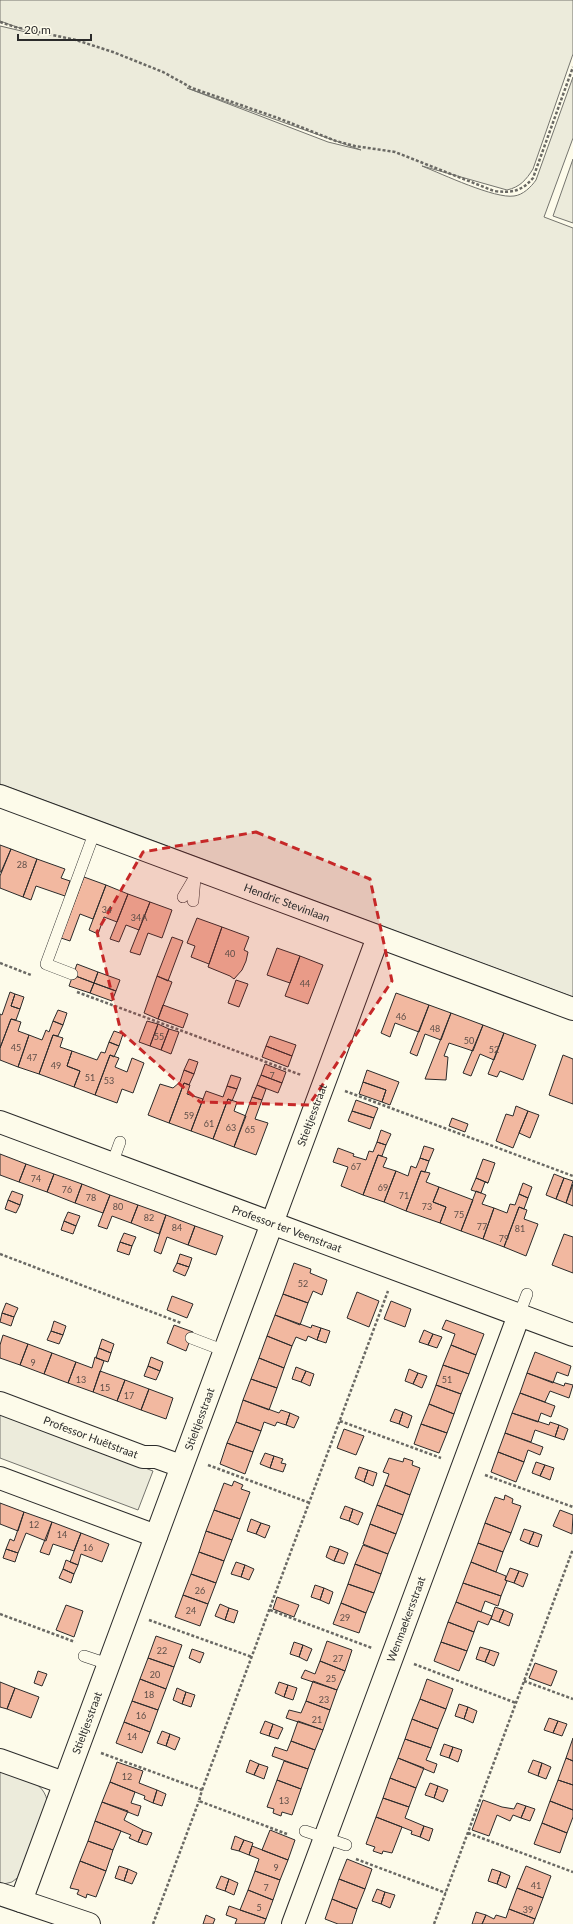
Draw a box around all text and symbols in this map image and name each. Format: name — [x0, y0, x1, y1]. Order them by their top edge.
scale bar — [18, 16, 91, 42]
text: 20 m — [24, 22, 51, 37]
house number: 28 — [17, 859, 27, 870]
street label: Hendric Stevinlaan — [242, 880, 332, 924]
house number: 34 — [102, 904, 112, 915]
house number: 34A — [131, 912, 148, 923]
house number: 40 — [225, 948, 235, 959]
house number: 44 — [300, 978, 310, 989]
house number: 46 — [396, 1011, 406, 1022]
house number: 48 — [430, 1023, 440, 1034]
house number: 55 — [154, 1031, 164, 1042]
house number: 50 — [464, 1035, 474, 1046]
house number: 45 — [11, 1042, 21, 1053]
house number: 52 — [489, 1044, 499, 1055]
house number: 47 — [27, 1052, 37, 1063]
house number: 49 — [51, 1060, 61, 1071]
house number: 7 — [269, 1070, 275, 1081]
house number: 51 — [85, 1072, 95, 1083]
house number: 53 — [104, 1075, 114, 1086]
street label: Stieltjesstraat — [294, 1082, 329, 1148]
house number: 59 — [184, 1110, 194, 1121]
house number: 61 — [204, 1118, 214, 1129]
house number: 63 — [226, 1122, 236, 1133]
house number: 65 — [245, 1124, 255, 1135]
house number: 67 — [351, 1161, 361, 1172]
house number: 74 — [31, 1173, 41, 1184]
house number: 69 — [378, 1182, 388, 1193]
house number: 76 — [62, 1184, 72, 1195]
house number: 71 — [399, 1190, 409, 1201]
house number: 78 — [86, 1192, 96, 1203]
house number: 80 — [113, 1201, 123, 1212]
house number: 73 — [422, 1201, 432, 1212]
street label: Professor ter Veenstraat — [230, 1202, 344, 1254]
house number: 75 — [454, 1209, 464, 1220]
house number: 82 — [144, 1212, 154, 1223]
house number: 77 — [477, 1221, 487, 1232]
house number: 84 — [172, 1222, 182, 1233]
house number: 81 — [515, 1223, 525, 1234]
house number: 79 — [499, 1233, 509, 1244]
house number: 52 — [298, 1278, 308, 1289]
house number: 9 — [30, 1357, 36, 1368]
house number: 13 — [76, 1374, 86, 1385]
house number: 51 — [442, 1374, 452, 1385]
house number: 15 — [100, 1382, 110, 1393]
street label: Stieltjesstraat — [182, 1386, 217, 1452]
house number: 17 — [124, 1390, 134, 1401]
street label: Professor Huëtstraat — [42, 1413, 140, 1461]
house number: 12 — [29, 1519, 39, 1530]
house number: 14 — [57, 1529, 67, 1540]
house number: 16 — [83, 1542, 93, 1553]
street label: Wenmaekersstraat — [384, 1574, 427, 1664]
house number: 26 — [195, 1585, 205, 1596]
house number: 24 — [186, 1605, 196, 1616]
house number: 29 — [340, 1612, 350, 1623]
house number: 22 — [157, 1645, 167, 1656]
house number: 27 — [333, 1653, 343, 1664]
house number: 20 — [150, 1669, 160, 1680]
house number: 25 — [326, 1673, 336, 1684]
house number: 18 — [144, 1689, 154, 1700]
street label: Stieltjesstraat — [69, 1690, 104, 1756]
house number: 23 — [319, 1694, 329, 1705]
house number: 16 — [136, 1710, 146, 1721]
house number: 21 — [312, 1714, 322, 1725]
house number: 14 — [127, 1731, 137, 1742]
house number: 12 — [122, 1771, 132, 1782]
house number: 13 — [279, 1795, 289, 1806]
house number: 9 — [273, 1862, 279, 1873]
house number: 41 — [531, 1880, 541, 1891]
house number: 7 — [263, 1882, 269, 1893]
house number: 5 — [256, 1902, 262, 1913]
house number: 39 — [523, 1904, 533, 1915]

